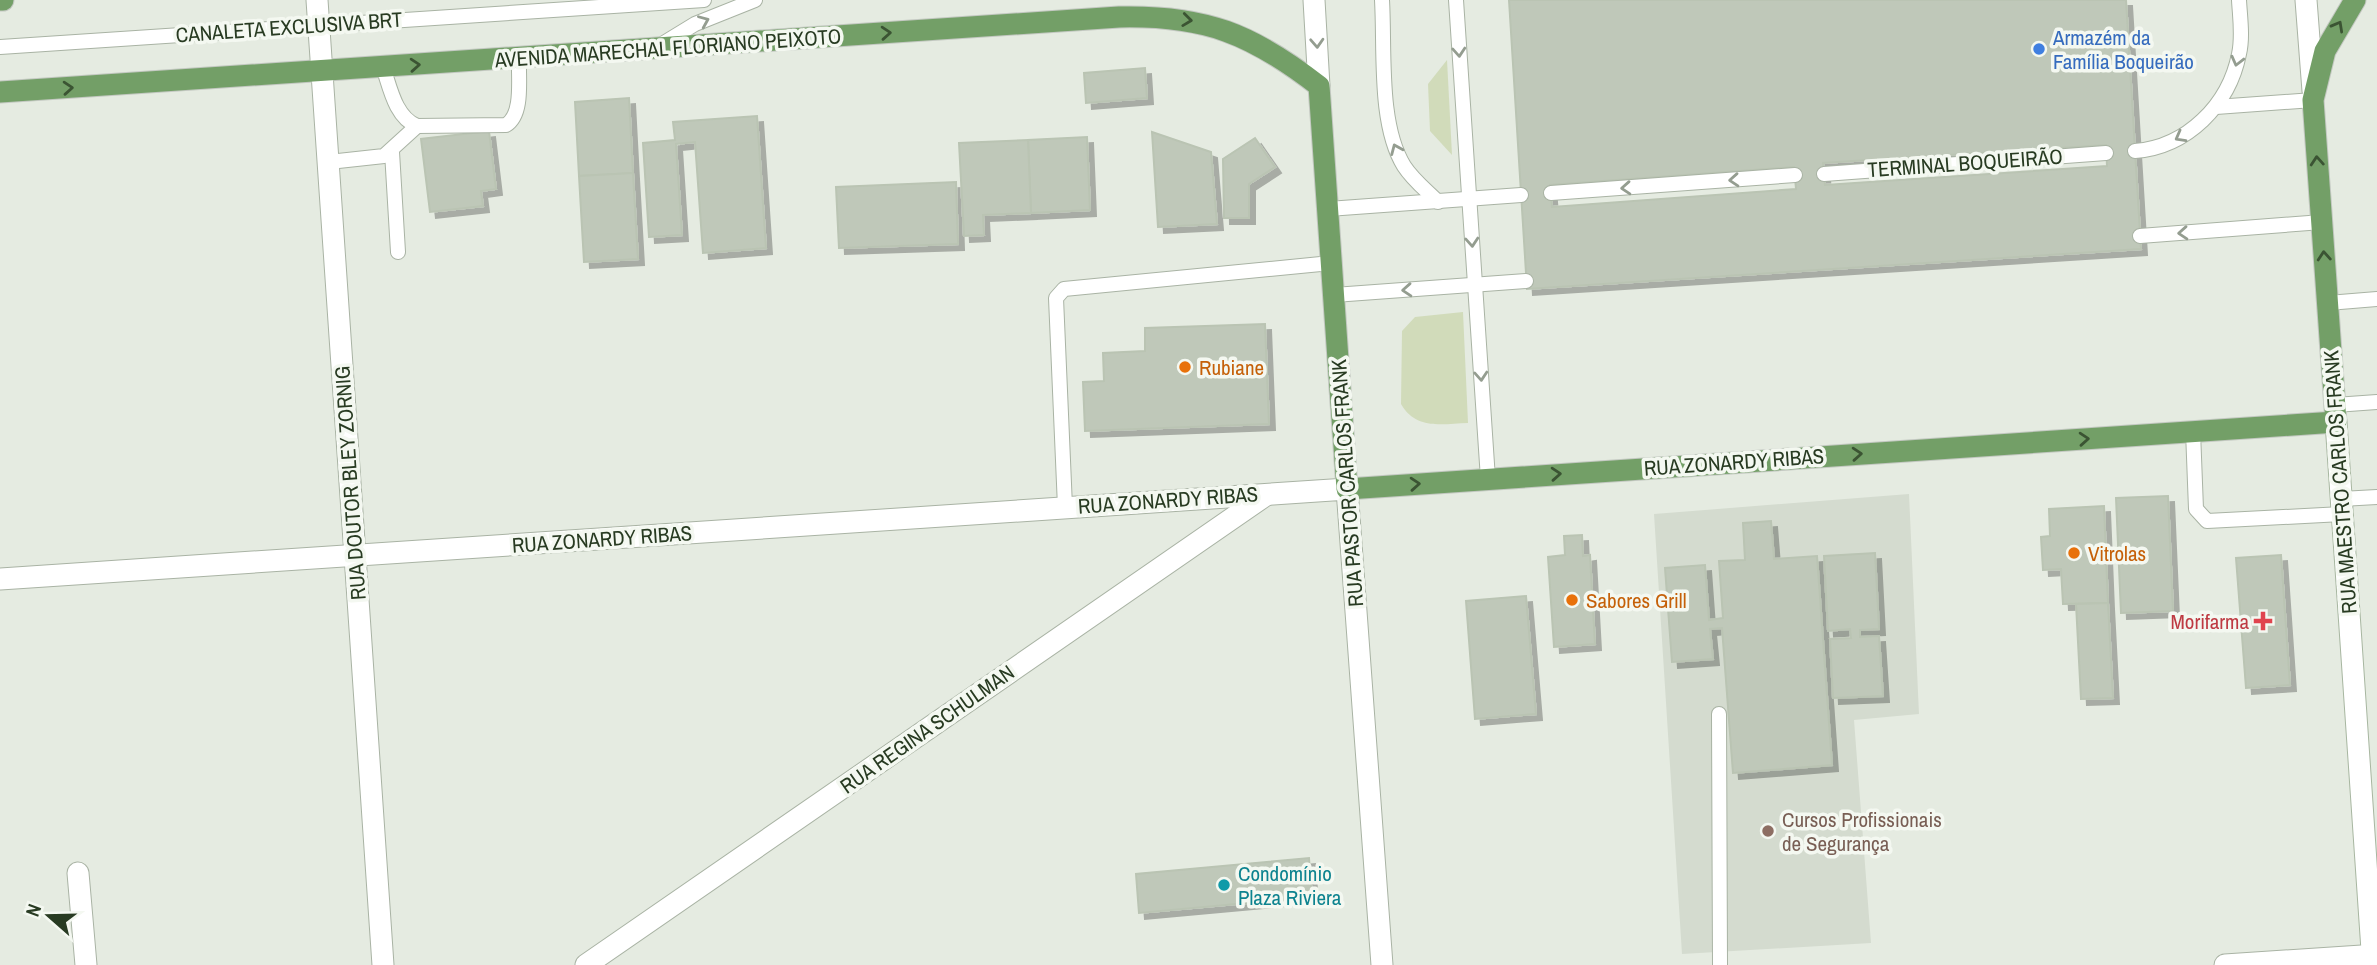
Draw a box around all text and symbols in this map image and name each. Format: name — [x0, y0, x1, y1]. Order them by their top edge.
street label: CANALETA EXCLUSIVA BRT — [175, 5, 404, 49]
one-way arrow — [1182, 12, 1193, 27]
one-way arrow — [696, 15, 709, 29]
one-way arrow — [2330, 20, 2343, 33]
street label: AVENIDA MARECHAL FLORIANO PEIXOTO — [493, 21, 842, 75]
place label: Armazém da Família Boqueirão — [2052, 23, 2194, 76]
one-way arrow — [881, 26, 892, 41]
one-way arrow — [1309, 38, 1324, 49]
marker: Armazém da Família Boqueirão — [2031, 41, 2047, 57]
one-way arrow — [1452, 47, 1467, 58]
one-way arrow — [2231, 55, 2245, 67]
one-way arrow — [410, 58, 421, 73]
one-way arrow — [63, 81, 74, 96]
one-way arrow — [2174, 129, 2187, 142]
street label: TERMINAL BOQUEIRÃO — [1866, 142, 2064, 184]
one-way arrow — [1390, 144, 1404, 156]
one-way arrow — [2310, 155, 2325, 166]
one-way arrow — [1728, 172, 1739, 187]
one-way arrow — [1620, 180, 1631, 195]
one-way arrow — [2177, 225, 2188, 240]
one-way arrow — [1464, 237, 1479, 248]
one-way arrow — [2317, 250, 2332, 261]
one-way arrow — [1401, 282, 1412, 297]
street label: RUA MAESTRO CARLOS FRANK — [2316, 349, 2364, 615]
place label: Rubiane — [1199, 353, 1264, 382]
street label: RUA PASTOR CARLOS FRANK — [1324, 358, 1370, 608]
marker: Rubiane — [1177, 359, 1193, 375]
street label: RUA DOUTOR BLEY ZORNIG — [327, 365, 373, 601]
one-way arrow — [1473, 371, 1488, 382]
one-way arrow — [2078, 432, 2089, 447]
street label: RUA ZONARDY RIBAS — [1643, 441, 1825, 483]
one-way arrow — [1851, 447, 1862, 462]
one-way arrow — [1551, 467, 1562, 482]
one-way arrow — [1410, 477, 1421, 492]
street label: RUA ZONARDY RIBAS — [1077, 479, 1259, 521]
street label: RUA ZONARDY RIBAS — [511, 518, 693, 560]
place label: Vitrolas — [2088, 539, 2146, 568]
marker: Vitrolas — [2066, 545, 2082, 561]
place label: Sabores Grill — [1586, 586, 1687, 615]
marker: Sabores Grill — [1564, 592, 1580, 608]
place label: Morifarma — [2171, 607, 2249, 636]
marker: Morifarma — [2255, 613, 2271, 629]
street label: RUA REGINA SCHULMAN — [834, 658, 1020, 800]
place label: Cursos Profissionais de Segurança — [1782, 805, 1942, 858]
marker: Cursos Profissionais de Segurança — [1760, 823, 1776, 839]
place label: Condomínio Plaza Riviera — [1238, 859, 1342, 912]
marker: Condomínio Plaza Riviera — [1216, 877, 1232, 893]
north arrow — [14, 881, 84, 951]
text: N — [19, 900, 47, 920]

